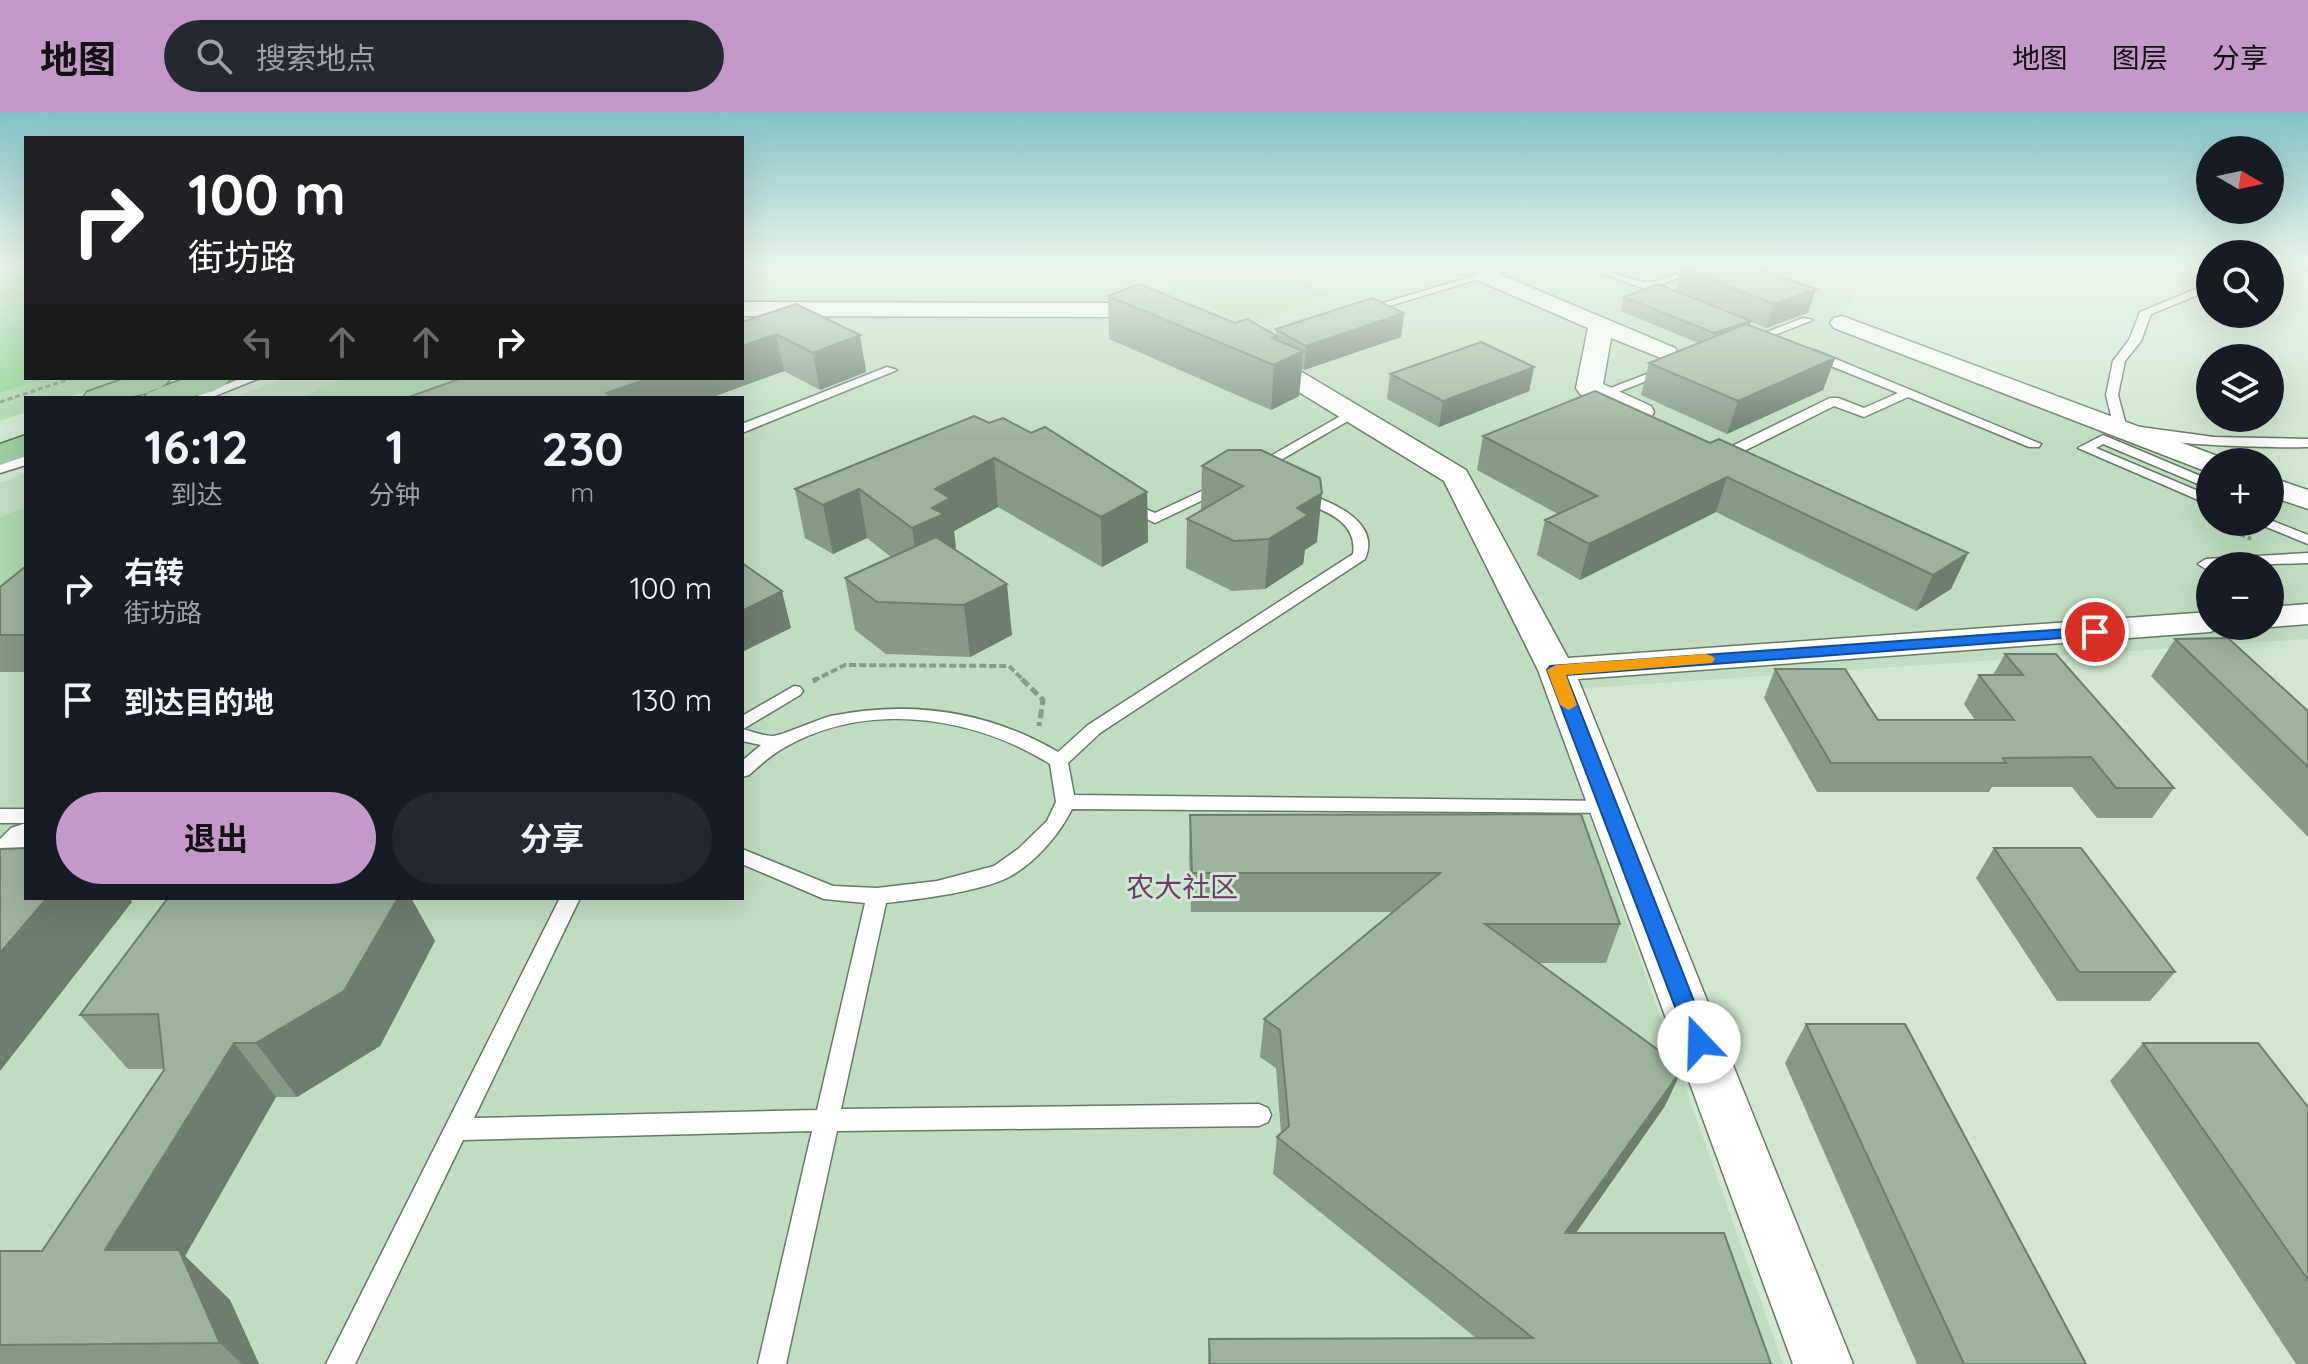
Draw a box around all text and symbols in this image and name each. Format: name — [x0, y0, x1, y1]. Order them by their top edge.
search box — [164, 20, 724, 92]
icon: search — [192, 34, 236, 78]
text: 地图 — [40, 35, 116, 83]
text: 搜索地点 — [256, 39, 376, 77]
text: 地图 — [2012, 40, 2068, 75]
text: 图层 — [2112, 40, 2168, 75]
text: 分享 — [2212, 40, 2268, 75]
north arrow — [2196, 136, 2284, 224]
map controls — [2196, 136, 2284, 640]
text: 100 m — [188, 159, 346, 229]
icon: right — [56, 168, 160, 272]
text: 街坊路 — [188, 234, 296, 279]
button: search — [2196, 240, 2284, 328]
icon: left — [236, 320, 280, 364]
icon: ahead — [320, 320, 364, 364]
icon: ahead — [404, 320, 448, 364]
icon: right — [488, 320, 532, 364]
button: layers — [2196, 344, 2284, 432]
text: 16:12 — [144, 416, 249, 476]
text: 1 — [386, 416, 404, 476]
text: 230 — [541, 418, 624, 478]
button: + — [2196, 448, 2284, 536]
text: m — [571, 476, 594, 509]
text: 到达 — [170, 478, 222, 511]
text: 分钟 — [369, 478, 421, 511]
button: − — [2196, 552, 2284, 640]
text: 右转 — [124, 553, 184, 591]
icon: right — [56, 566, 100, 610]
text: 100 m — [630, 569, 712, 607]
text: 街坊路 — [124, 596, 202, 629]
pin — [2061, 598, 2129, 666]
icon: arrive — [2073, 610, 2117, 654]
icon: arrive — [56, 678, 100, 722]
text: 130 m — [632, 681, 712, 719]
text: 到达目的地 — [124, 683, 274, 721]
button: 退出 — [56, 792, 376, 884]
button: 分享 — [392, 792, 712, 884]
district label: 农大社区 — [1126, 869, 1238, 904]
position arrow — [1657, 1000, 1741, 1084]

